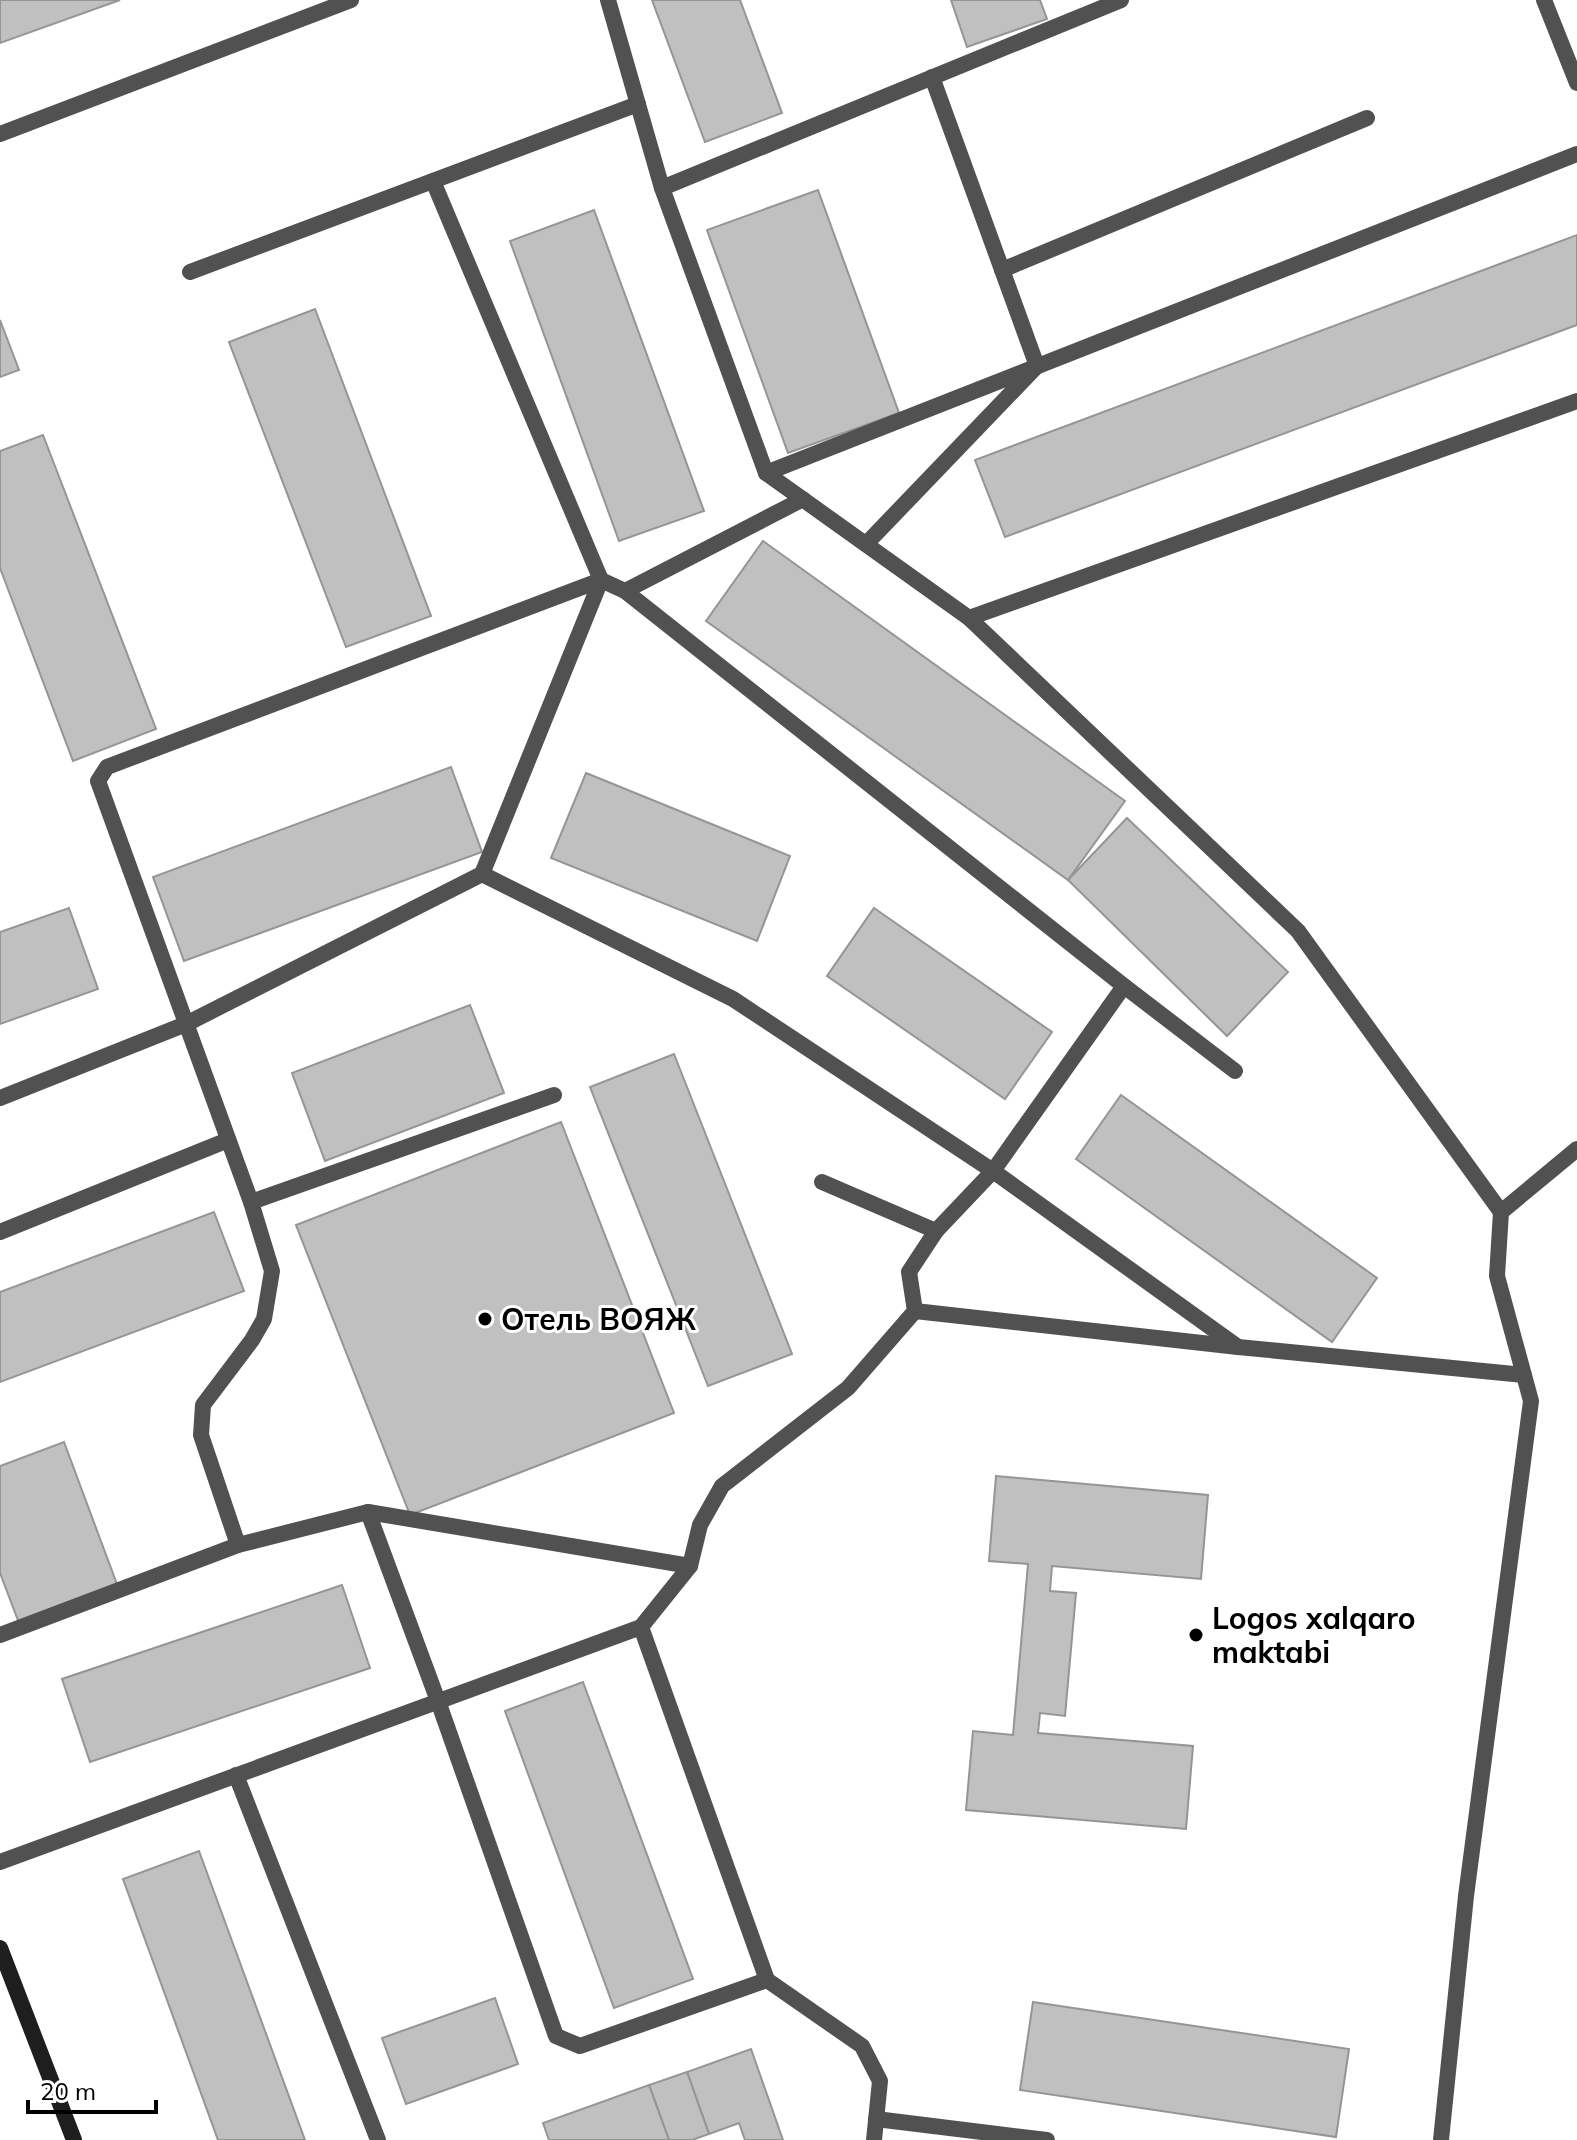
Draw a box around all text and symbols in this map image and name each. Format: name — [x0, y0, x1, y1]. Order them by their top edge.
place label: Отель ВОЯЖ — [501, 1300, 697, 1338]
marker: Отель ВОЯЖ — [476, 1310, 494, 1328]
place label: Logos xalqaro maktabi — [1212, 1599, 1415, 1671]
marker: Logos xalqaro maktabi — [1187, 1626, 1205, 1644]
scale bar — [28, 2064, 156, 2114]
text: 20 m — [40, 2076, 96, 2106]

